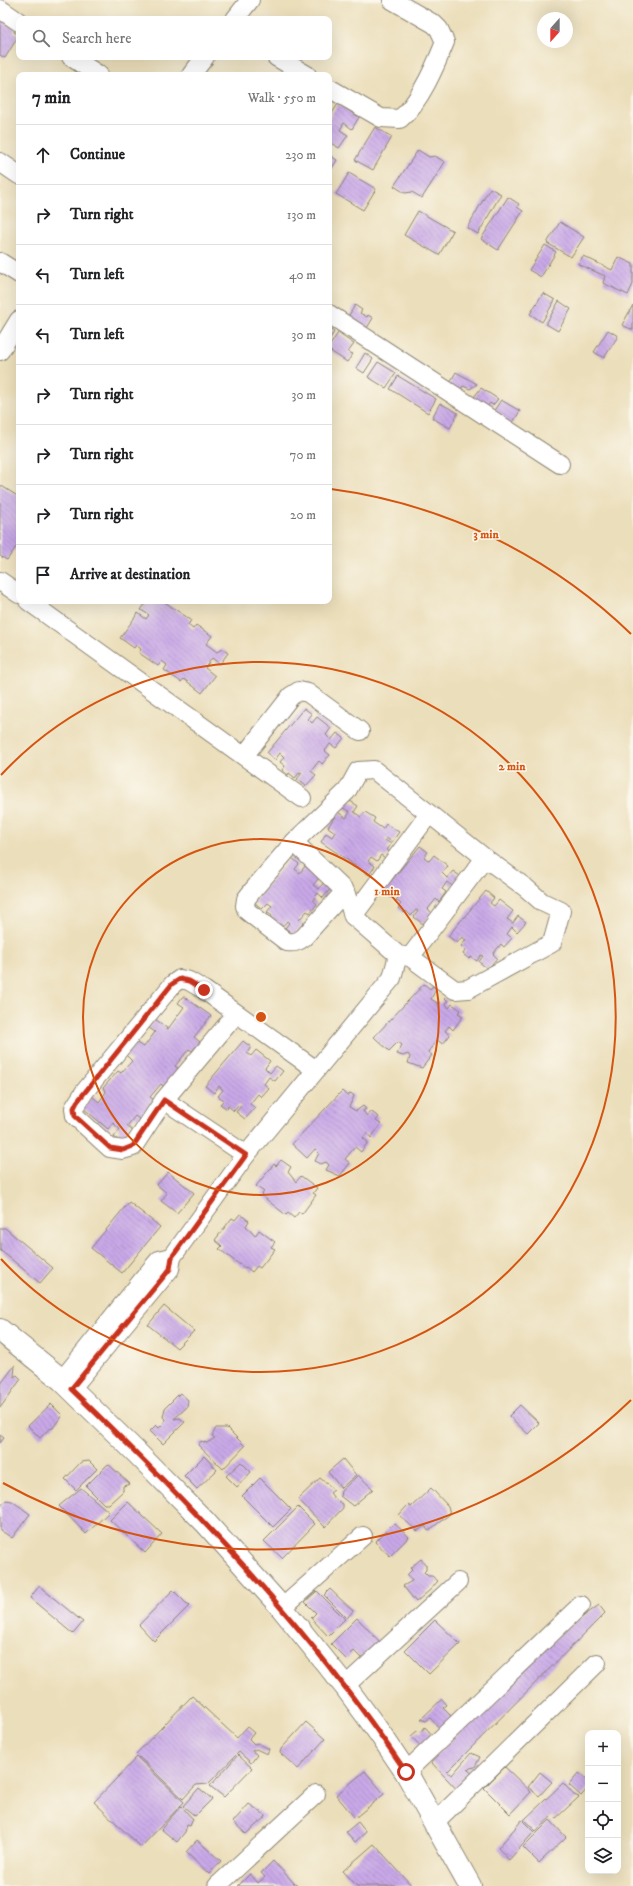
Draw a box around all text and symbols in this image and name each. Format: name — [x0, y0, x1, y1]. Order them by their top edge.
north arrow — [537, 12, 573, 48]
search box — [16, 16, 332, 60]
icon: search — [30, 27, 52, 49]
text: Search here — [62, 29, 131, 48]
text: 7 min — [32, 87, 71, 109]
text: Walk · 550 m — [248, 90, 316, 106]
icon: ahead — [32, 144, 54, 166]
text: Continue — [70, 145, 125, 164]
text: 230 m — [285, 147, 316, 163]
icon: right — [32, 204, 54, 226]
text: Turn right — [70, 205, 133, 224]
text: 130 m — [287, 207, 316, 223]
icon: left — [32, 264, 54, 286]
text: Turn left — [70, 265, 124, 284]
text: 40 m — [289, 267, 316, 283]
icon: left — [32, 324, 54, 346]
text: Turn left — [70, 325, 124, 344]
text: 30 m — [292, 327, 316, 343]
icon: right — [32, 384, 54, 406]
text: Turn right — [70, 385, 133, 404]
text: 30 m — [292, 387, 316, 403]
icon: right — [32, 444, 54, 466]
text: Turn right — [70, 445, 133, 464]
text: 70 m — [290, 447, 316, 463]
icon: right — [32, 504, 54, 526]
text: Turn right — [70, 505, 133, 524]
text: 20 m — [290, 507, 316, 523]
text: 3 min — [473, 527, 499, 542]
icon: arrive — [32, 564, 54, 586]
text: Arrive at destination — [70, 565, 190, 584]
text: 2 min — [499, 759, 526, 774]
text: 1 min — [374, 884, 400, 899]
route end — [195, 981, 213, 999]
centre of rings — [254, 1010, 268, 1024]
map controls — [585, 1730, 621, 1874]
button: + — [585, 1730, 621, 1766]
route start — [397, 1763, 415, 1781]
button: − — [585, 1766, 621, 1802]
button: locate — [585, 1802, 621, 1838]
button: layers — [585, 1838, 621, 1874]

